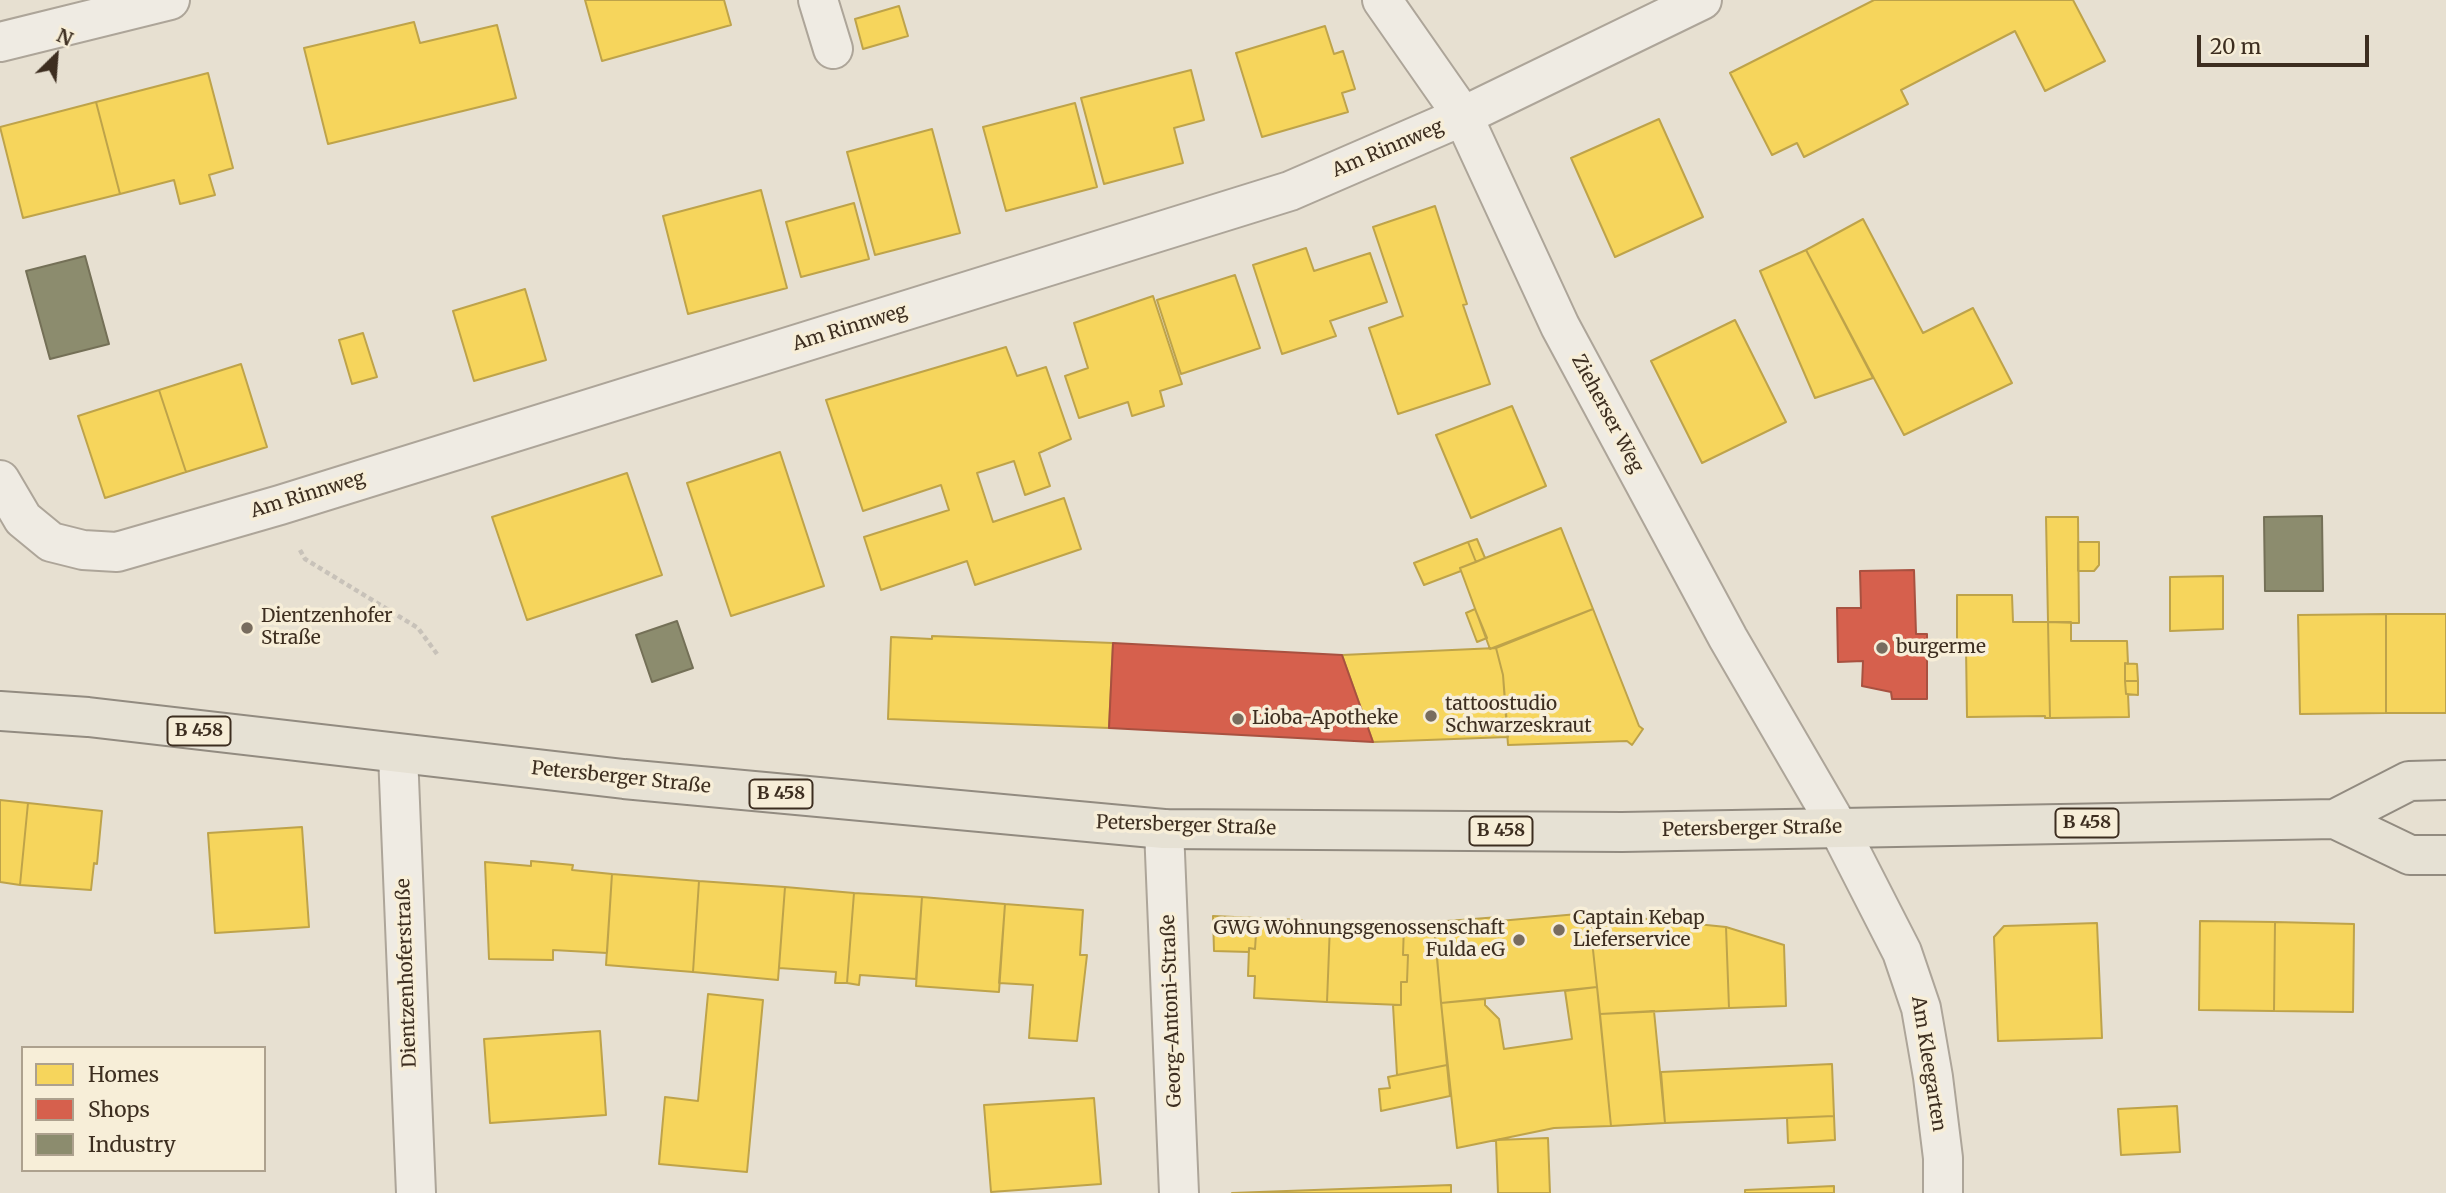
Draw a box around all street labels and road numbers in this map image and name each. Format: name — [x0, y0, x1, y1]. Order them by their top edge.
street label: Am Rinnweg — [1329, 115, 1447, 183]
street label: Am Rinnweg — [790, 300, 910, 356]
street label: Zieherser Weg — [1566, 351, 1648, 477]
street label: Am Rinnweg — [248, 467, 368, 523]
road number: B 458 — [168, 716, 230, 746]
street label: Petersberger Straße — [530, 757, 712, 799]
road number: B 458 — [750, 780, 812, 808]
road number: B 458 — [2056, 808, 2118, 838]
street label: Petersberger Straße — [1096, 811, 1276, 841]
road number: B 458 — [1470, 816, 1532, 846]
street label: Petersberger Straße — [1662, 816, 1842, 842]
street label: Dientzenhoferstraße — [392, 878, 422, 1068]
street label: Georg-Antoni-Straße — [1157, 914, 1187, 1108]
street label: Am Kleegarten — [1906, 995, 1950, 1133]

